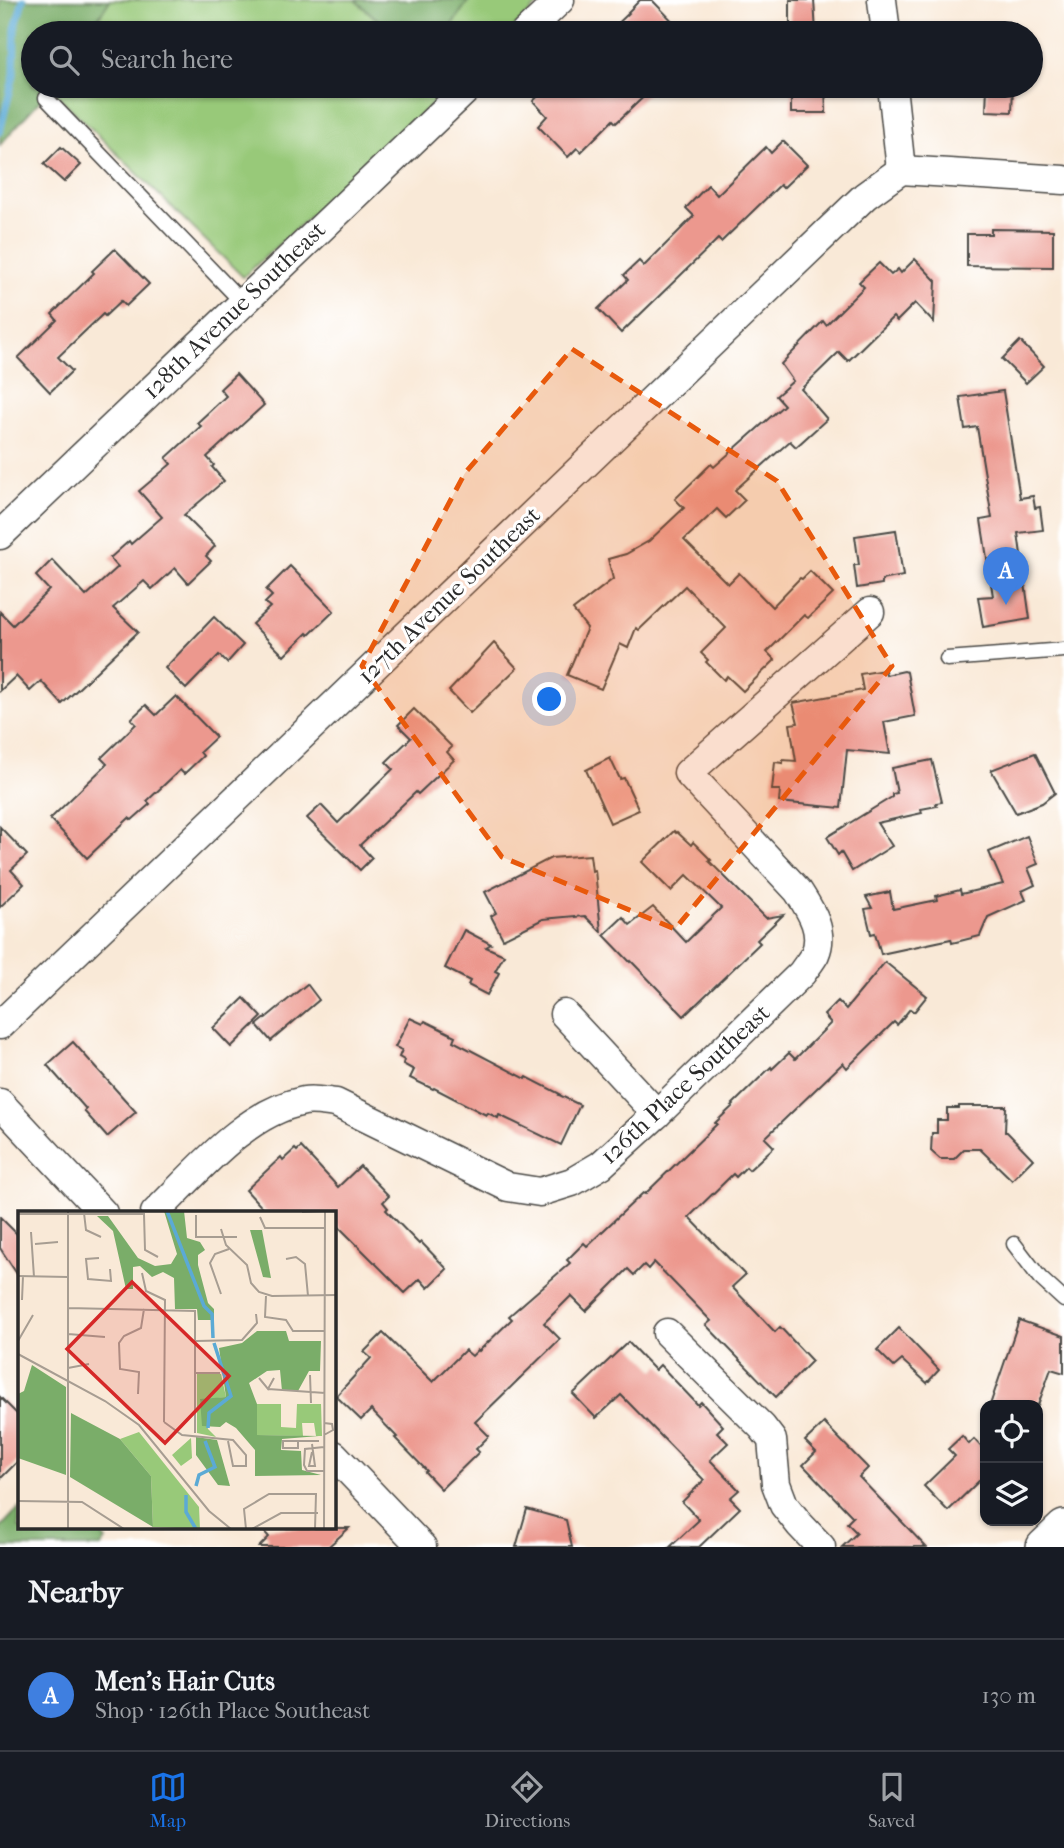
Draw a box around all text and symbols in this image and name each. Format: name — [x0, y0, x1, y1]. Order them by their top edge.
search box — [21, 21, 1043, 98]
icon: search — [45, 41, 83, 79]
text: Search here — [101, 44, 233, 75]
street label: 128th Avenue Southeast — [137, 215, 331, 404]
street label: 127th Avenue Southeast — [352, 500, 546, 689]
pin: A — [983, 547, 1029, 605]
your location — [532, 682, 566, 716]
street label: 126th Place Southeast — [595, 998, 776, 1170]
inset map — [18, 1211, 336, 1530]
map controls — [980, 1400, 1043, 1526]
button: locate — [980, 1400, 1043, 1463]
button: layers — [980, 1463, 1043, 1526]
text: Nearby — [28, 1575, 123, 1610]
text: Men's Hair Cuts — [95, 1666, 275, 1697]
text: A — [44, 1682, 58, 1709]
text: 130 m — [982, 1682, 1036, 1709]
text: Shop · 126th Place Southeast — [95, 1697, 370, 1724]
tab: Map — [149, 1768, 187, 1832]
tab: Directions — [485, 1768, 570, 1832]
tab: Saved — [868, 1768, 915, 1832]

